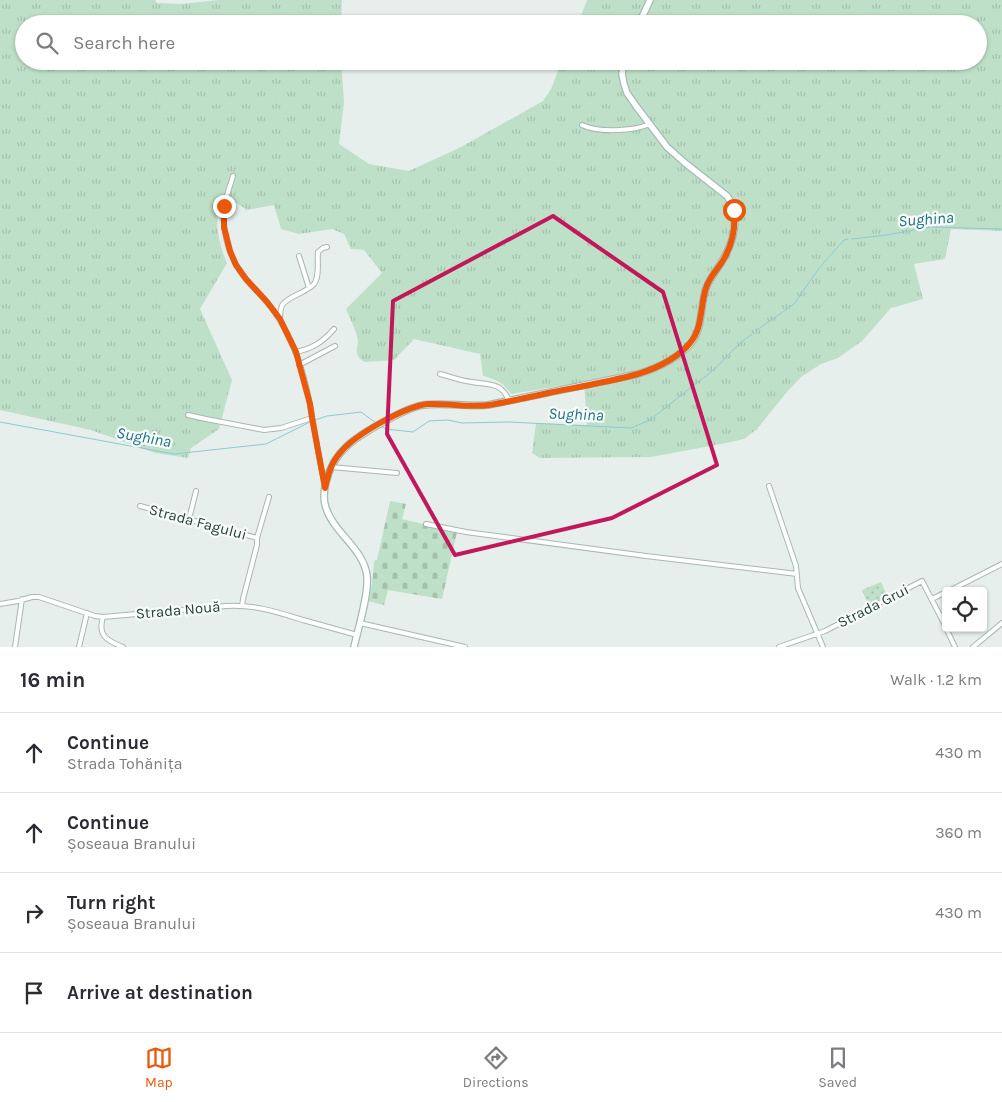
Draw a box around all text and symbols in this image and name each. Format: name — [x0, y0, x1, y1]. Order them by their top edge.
search box — [15, 15, 987, 70]
icon: search — [33, 29, 61, 57]
text: Search here — [73, 32, 175, 54]
route end — [213, 195, 236, 218]
route start — [723, 199, 746, 222]
water label: Sughina — [898, 208, 954, 230]
water label: Sughina — [548, 404, 604, 424]
water label: Sughina — [115, 423, 173, 451]
street label: Strada Fagului — [147, 500, 249, 544]
street label: Strada Grui — [834, 580, 912, 632]
map controls — [942, 587, 987, 632]
button: locate — [942, 587, 987, 632]
street label: Strada Nouă — [135, 597, 221, 623]
text: 16 min — [20, 668, 85, 692]
text: Walk · 1.2 km — [890, 670, 982, 689]
text: Continue — [67, 732, 149, 754]
icon: ahead — [20, 739, 48, 767]
text: 430 m — [935, 743, 982, 762]
text: Strada Tohănița — [67, 754, 183, 773]
text: Continue — [67, 812, 149, 834]
icon: ahead — [20, 819, 48, 847]
text: 360 m — [935, 823, 982, 842]
text: Șoseaua Branului — [67, 834, 196, 853]
text: Turn right — [67, 892, 156, 914]
icon: right — [20, 899, 48, 927]
text: 430 m — [935, 903, 982, 922]
text: Șoseaua Branului — [67, 914, 196, 933]
icon: arrive — [20, 979, 48, 1007]
text: Arrive at destination — [67, 982, 253, 1004]
tab: Map — [145, 1044, 173, 1091]
tab: Directions — [463, 1044, 529, 1091]
tab: Saved — [818, 1044, 857, 1091]

